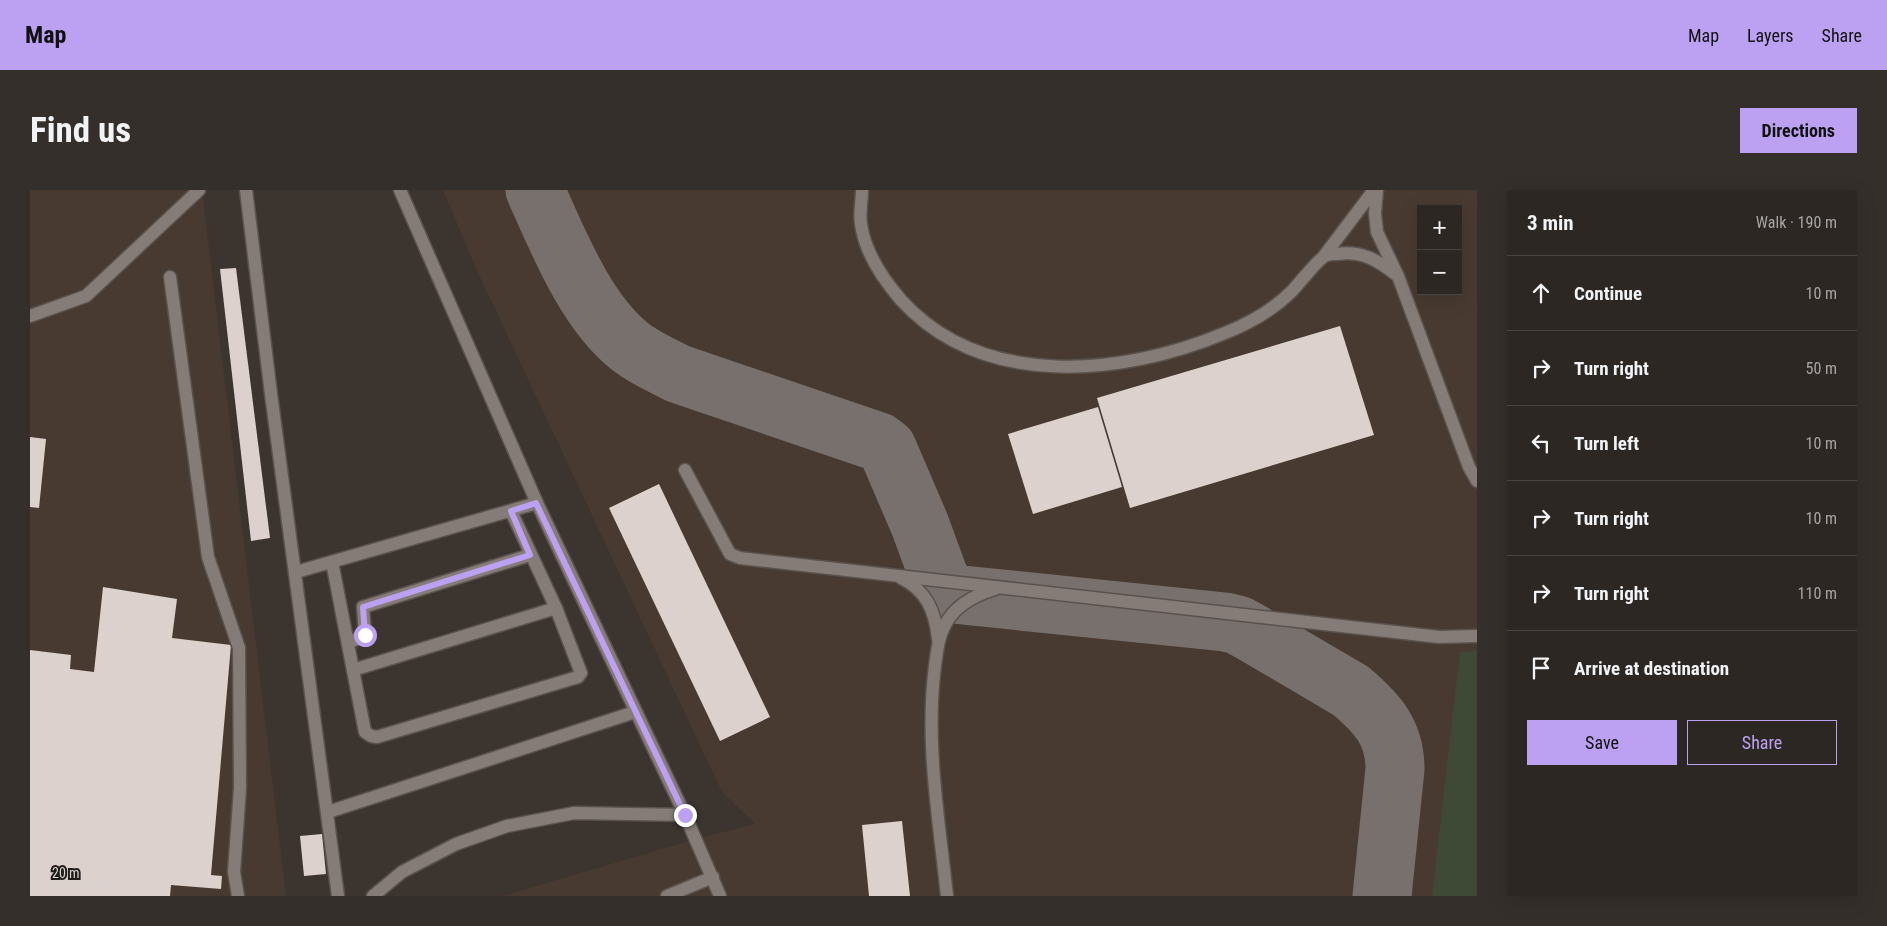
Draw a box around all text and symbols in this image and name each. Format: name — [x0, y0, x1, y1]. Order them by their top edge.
text: Map — [25, 21, 66, 49]
text: Map — [1688, 25, 1719, 46]
text: Layers — [1747, 25, 1794, 46]
text: Share — [1822, 25, 1862, 46]
button: Directions — [1740, 108, 1857, 153]
text: Find us — [30, 110, 131, 151]
map controls — [1417, 205, 1462, 295]
button: + — [1417, 205, 1462, 250]
text: 3 min — [1527, 211, 1574, 235]
text: Walk · 190 m — [1756, 213, 1837, 232]
button: − — [1417, 250, 1462, 295]
icon: ahead — [1527, 279, 1555, 307]
text: Continue — [1574, 282, 1642, 305]
text: 10 m — [1805, 284, 1837, 303]
icon: right — [1527, 354, 1555, 382]
text: Turn right — [1574, 357, 1649, 380]
text: 50 m — [1805, 359, 1837, 378]
icon: left — [1527, 429, 1555, 457]
text: Turn left — [1574, 432, 1639, 455]
text: 10 m — [1805, 434, 1837, 453]
icon: right — [1527, 504, 1555, 532]
text: Turn right — [1574, 507, 1649, 530]
text: 10 m — [1805, 509, 1837, 528]
icon: right — [1527, 579, 1555, 607]
text: Turn right — [1574, 582, 1649, 605]
text: 110 m — [1798, 584, 1837, 603]
route start — [354, 624, 377, 647]
icon: arrive — [1527, 654, 1555, 682]
text: Arrive at destination — [1574, 657, 1729, 680]
button: Save — [1527, 720, 1677, 765]
button: Share — [1687, 720, 1837, 765]
route end — [674, 804, 697, 827]
scale bar — [45, 861, 111, 884]
text: 20 m — [52, 865, 80, 881]

